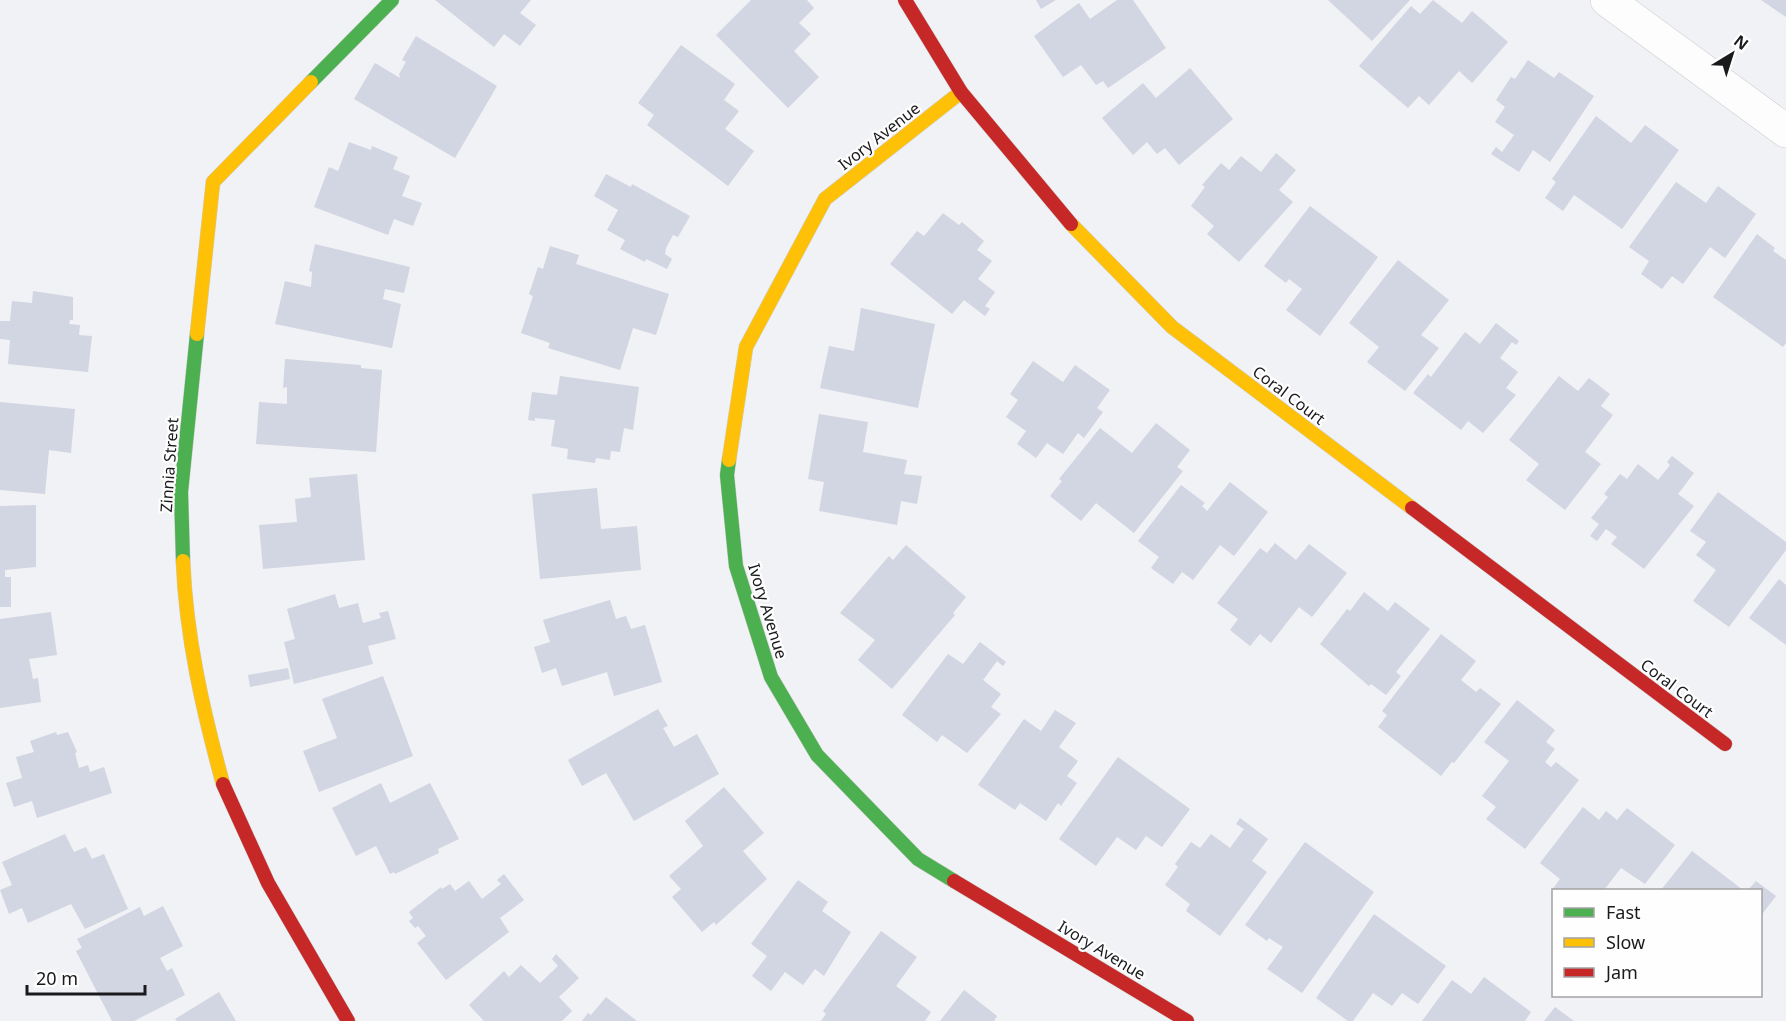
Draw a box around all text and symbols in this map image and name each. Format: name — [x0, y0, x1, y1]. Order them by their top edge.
north arrow — [1702, 24, 1762, 84]
text: N — [1729, 30, 1753, 55]
street label: Ivory Avenue — [833, 97, 925, 175]
street label: Coral Court — [1248, 361, 1330, 430]
street label: Zinnia Street — [155, 417, 183, 513]
street label: Ivory Avenue — [743, 561, 793, 661]
street label: Coral Court — [1636, 654, 1718, 723]
legend — [1552, 889, 1762, 997]
text: Fast — [1606, 900, 1641, 924]
street label: Ivory Avenue — [1054, 915, 1150, 985]
text: Slow — [1606, 930, 1645, 954]
scale bar — [27, 958, 146, 996]
text: Jam — [1604, 960, 1638, 984]
text: 20 m — [36, 966, 78, 990]

